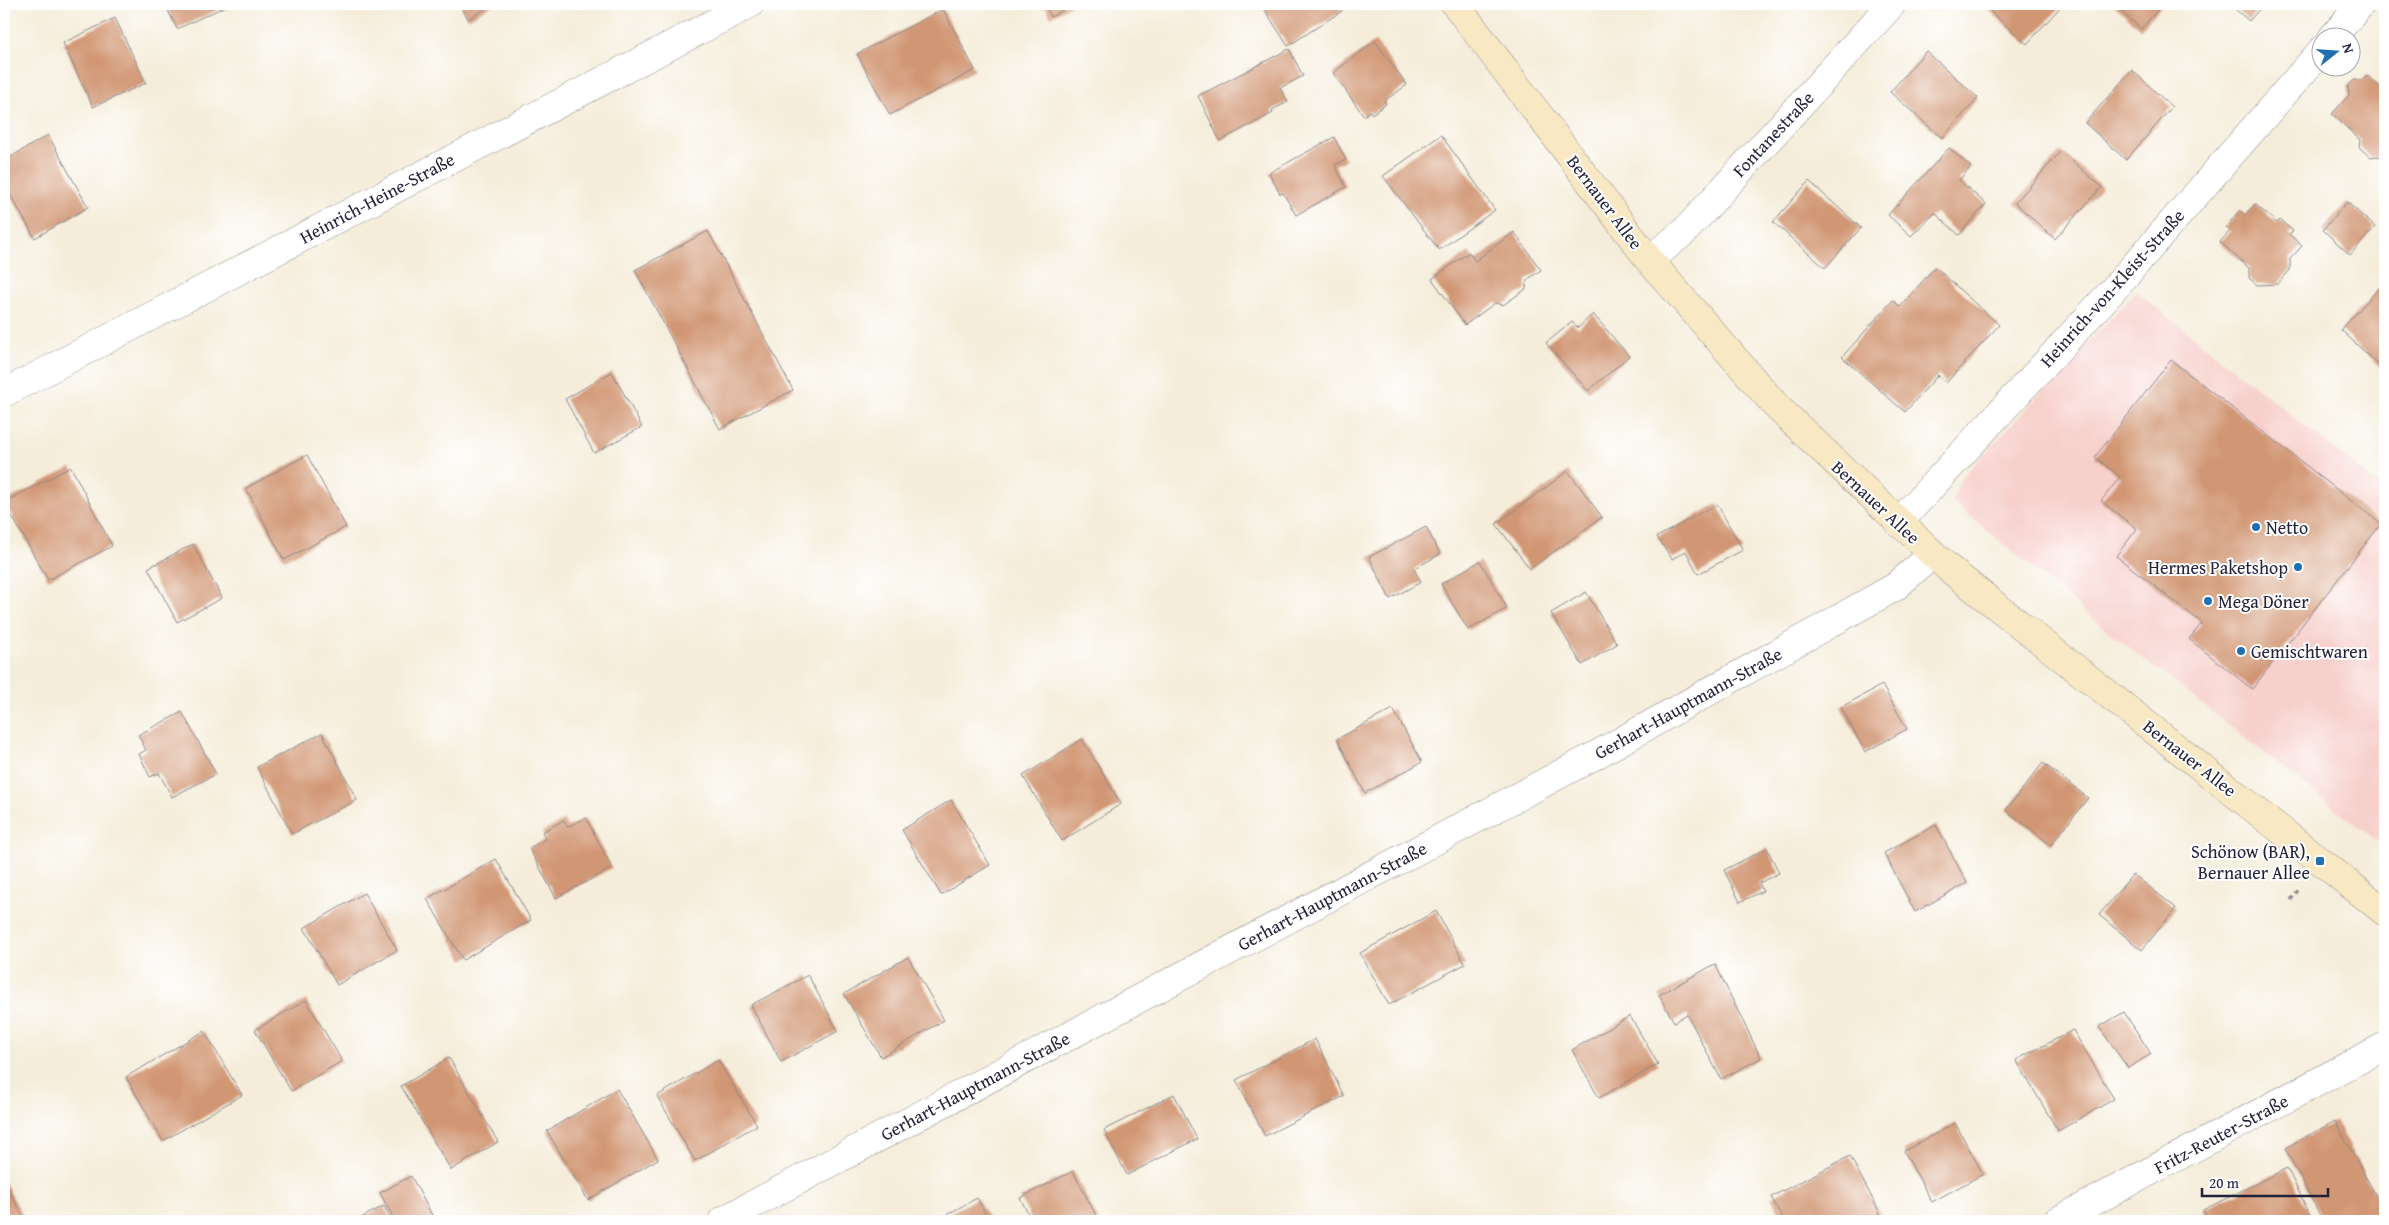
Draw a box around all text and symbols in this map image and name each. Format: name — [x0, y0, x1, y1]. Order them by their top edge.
north arrow — [2312, 28, 2362, 78]
text: N — [2338, 41, 2360, 56]
street label: Fontanestraße — [1726, 85, 1820, 183]
street label: Heinrich-Heine-Straße — [295, 146, 459, 250]
street label: Bernauer Allee — [1560, 149, 1650, 255]
street label: Heinrich-von-Kleist-Straße — [2033, 203, 2191, 373]
street label: Bernauer Allee — [1826, 454, 1926, 550]
place label: Netto — [2266, 514, 2308, 541]
marker: Netto — [2250, 521, 2262, 533]
place label: Hermes Paketshop — [2148, 554, 2288, 581]
marker: Hermes Paketshop — [2292, 561, 2304, 573]
place label: Mega Döner — [2218, 588, 2309, 615]
marker: Mega Döner — [2202, 595, 2214, 607]
place label: Gemischtwaren — [2251, 638, 2368, 665]
street label: Gerhart-Hauptmann-Straße — [1589, 640, 1787, 766]
marker: Gemischtwaren — [2235, 645, 2247, 657]
street label: Bernauer Allee — [2137, 713, 2243, 803]
street label: Gerhart-Hauptmann-Straße — [1233, 835, 1431, 957]
place label: Schönow (BAR), Bernauer Allee — [2191, 838, 2310, 886]
marker: Schönow (BAR), Bernauer Allee — [2314, 855, 2326, 867]
street label: Gerhart-Hauptmann-Straße — [876, 1025, 1074, 1147]
street label: Fritz-Reuter-Straße — [2149, 1087, 2293, 1181]
scale bar — [2202, 1165, 2328, 1197]
text: 20 m — [2209, 1172, 2240, 1193]

